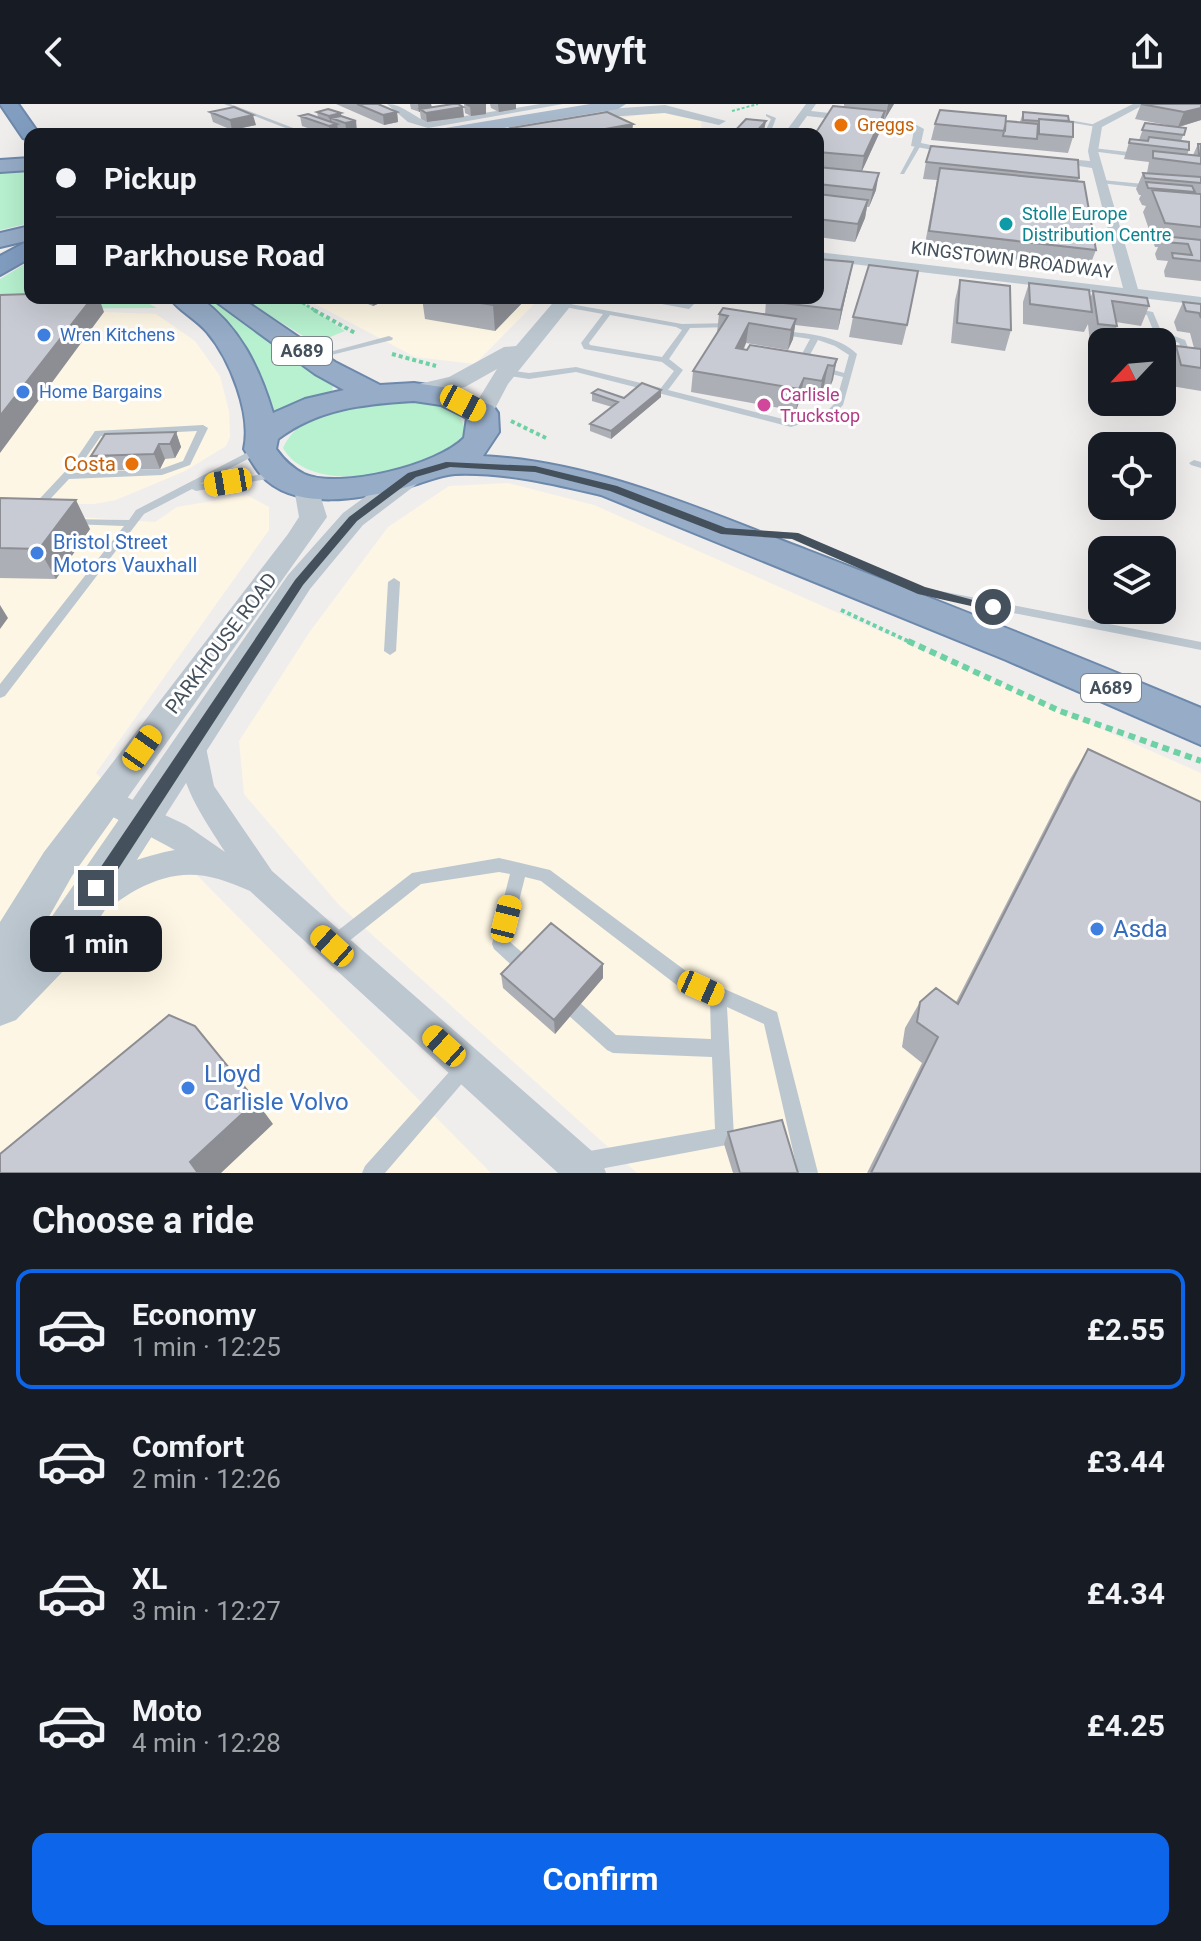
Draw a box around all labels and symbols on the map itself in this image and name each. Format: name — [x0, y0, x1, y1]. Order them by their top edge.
place label: Greggs — [857, 114, 914, 135]
marker: Greggs — [832, 116, 850, 134]
place label: Stolle Europe Distribution Centre — [1022, 203, 1171, 245]
marker: Stolle Europe Distribution Centre — [997, 215, 1015, 233]
street label: KINGSTOWN BROADWAY — [910, 237, 1115, 282]
place label: Wren Kitchens — [60, 324, 175, 345]
marker: Wren Kitchens — [35, 326, 53, 344]
north arrow — [1088, 328, 1176, 416]
road number: A689 — [272, 337, 332, 365]
place label: Home Bargains — [39, 381, 162, 402]
car — [436, 381, 490, 425]
marker: Home Bargains — [14, 383, 32, 401]
place label: Carlisle Truckstop — [780, 384, 860, 426]
marker: Carlisle Truckstop — [755, 396, 773, 414]
place label: Costa — [64, 452, 116, 476]
marker: Costa — [123, 455, 141, 473]
car — [202, 466, 254, 498]
place label: Bristol Street Motors Vauxhall — [53, 530, 197, 577]
marker: Bristol Street Motors Vauxhall — [28, 544, 46, 562]
street label: PARKHOUSE ROAD — [160, 568, 282, 718]
route start — [975, 589, 1011, 625]
road number: A689 — [1081, 674, 1141, 702]
car — [118, 721, 166, 775]
route end — [78, 870, 114, 906]
car — [489, 893, 523, 945]
place label: Asda — [1113, 915, 1168, 943]
callout: 1 min — [30, 916, 162, 972]
marker: Asda — [1088, 920, 1106, 938]
car — [306, 921, 358, 971]
car — [674, 967, 728, 1009]
car — [418, 1021, 470, 1071]
place label: Lloyd Carlisle Volvo — [204, 1060, 349, 1116]
marker: Lloyd Carlisle Volvo — [179, 1079, 197, 1097]

